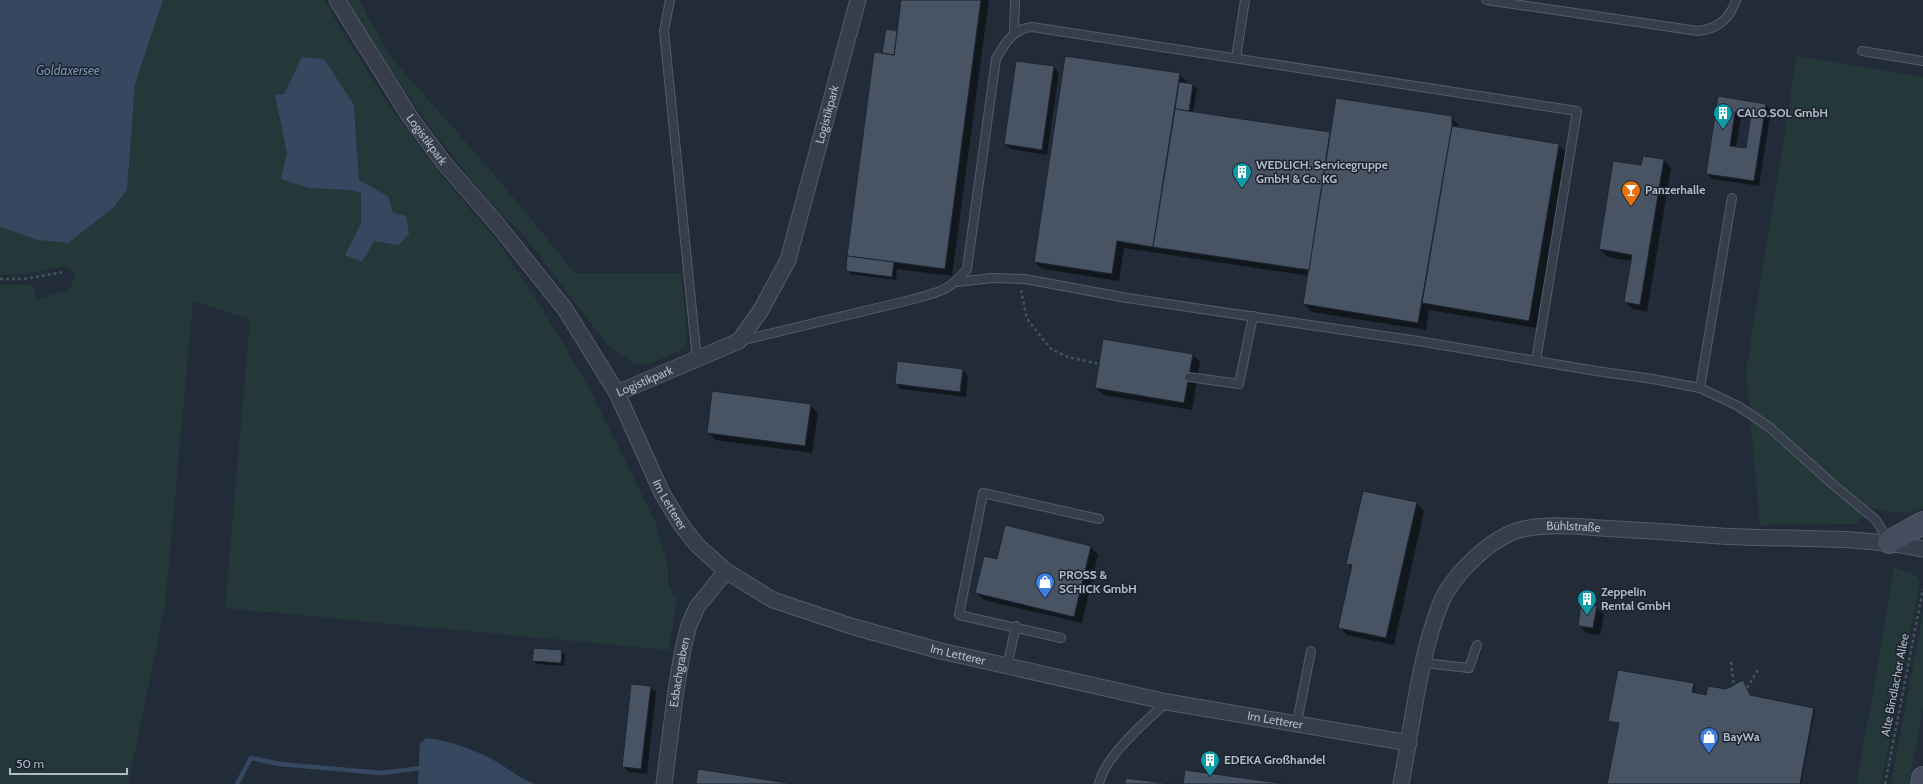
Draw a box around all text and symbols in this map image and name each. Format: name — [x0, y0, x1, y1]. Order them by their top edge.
water label: Goldaxersee — [36, 62, 100, 78]
street label: Logistikpark — [812, 83, 842, 145]
building icon: CALO.SOL GmbH — [1712, 102, 1734, 130]
place label: CALO.SOL GmbH — [1737, 105, 1828, 120]
street label: Logistikpark — [403, 111, 451, 168]
place label: WEDLICH. Servicegruppe GmbH & Co. KG — [1256, 157, 1388, 186]
building icon: WEDLICH. Servicegruppe GmbH & Co. KG — [1231, 161, 1253, 189]
bar icon: Panzerhalle — [1620, 179, 1642, 207]
place label: Panzerhalle — [1645, 182, 1705, 197]
street label: Logistikpark — [614, 362, 675, 399]
street label: Im Letterer — [650, 477, 690, 533]
street label: Bühlstraße — [1546, 518, 1601, 535]
place label: PROSS & SCHICK GmbH — [1059, 567, 1137, 596]
shop icon: PROSS & SCHICK GmbH — [1034, 571, 1056, 599]
place label: Zeppelin Rental GmbH — [1601, 584, 1671, 613]
building icon: Zeppelin Rental GmbH — [1576, 588, 1598, 616]
street label: Alte Bindlacher Allee — [1877, 632, 1912, 738]
street label: Esbachgraben — [666, 635, 693, 708]
street label: Im Letterer — [929, 640, 987, 668]
street label: Im Letterer — [1246, 708, 1304, 732]
shop icon: BayWa — [1698, 726, 1720, 754]
place label: BayWa — [1723, 729, 1760, 744]
building icon: EDEKA Großhandel — [1199, 749, 1221, 777]
scale bar — [10, 750, 127, 776]
place label: EDEKA Großhandel — [1224, 752, 1325, 767]
text: 50 m — [16, 756, 44, 771]

